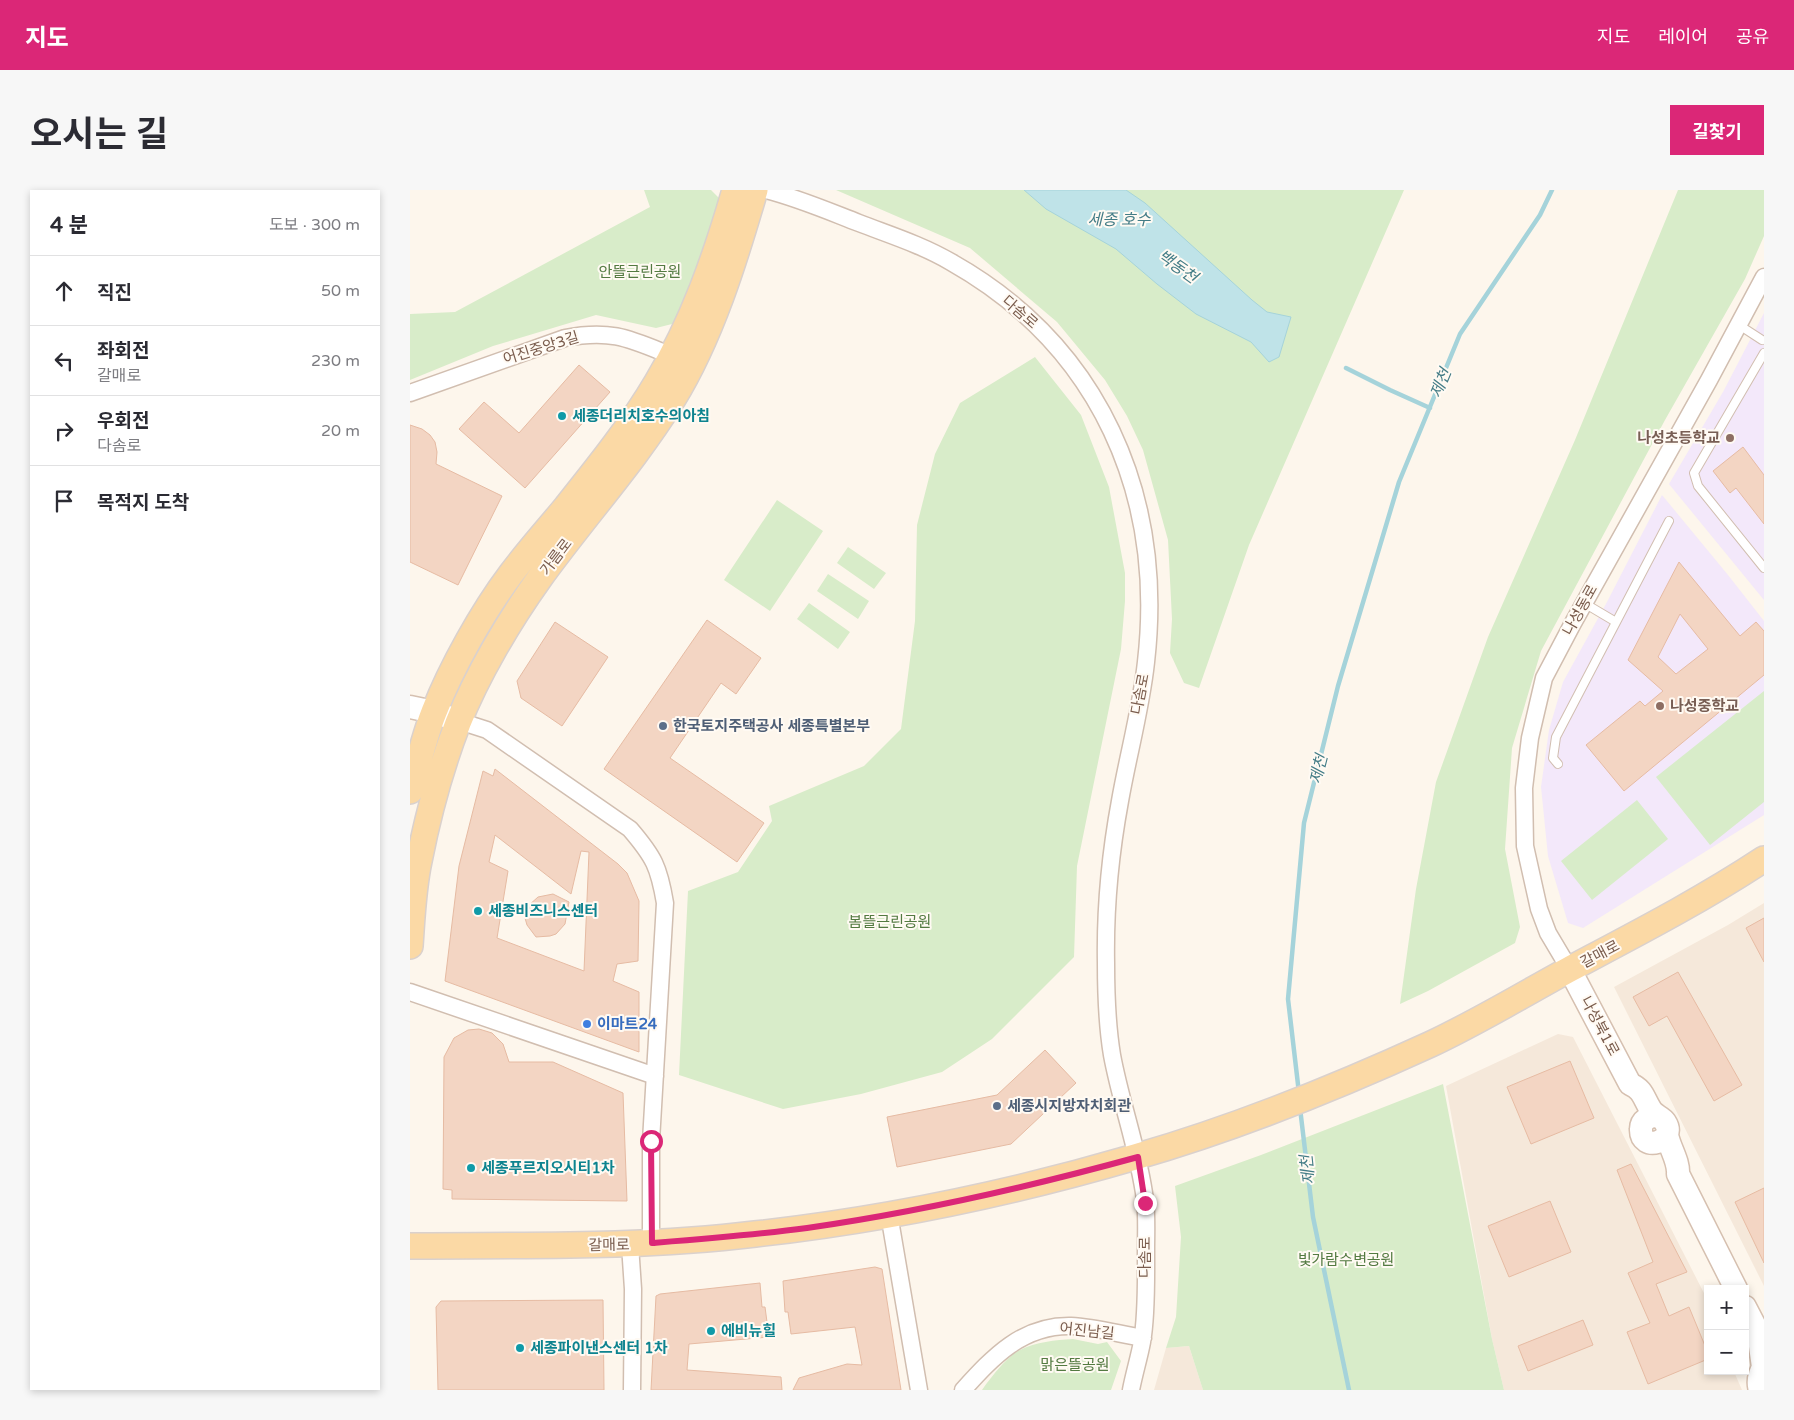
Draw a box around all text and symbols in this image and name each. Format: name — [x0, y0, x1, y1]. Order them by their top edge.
text: 지도 — [25, 24, 69, 53]
text: 지도 — [1597, 26, 1630, 48]
text: 레이어 — [1658, 26, 1708, 48]
text: 공유 — [1736, 26, 1769, 48]
button: 길찾기 — [1670, 105, 1764, 155]
text: 오시는 길 — [30, 114, 168, 156]
water label: 세종 호수 — [1087, 210, 1152, 230]
text: 4 분 — [50, 213, 88, 238]
text: 도보 · 300 m — [269, 215, 360, 235]
water label: 백동천 — [1154, 246, 1203, 289]
park label: 안뜰근린공원 — [599, 263, 681, 281]
icon: ahead — [50, 277, 78, 305]
text: 50 m — [321, 281, 360, 301]
text: 직진 — [97, 282, 132, 304]
street label: 다솜로 — [998, 292, 1042, 332]
street label: 어진중앙3길 — [501, 328, 581, 368]
text: 좌회전 — [97, 340, 149, 362]
icon: left — [50, 347, 78, 375]
text: 230 m — [311, 351, 360, 371]
water label: 제천 — [1426, 364, 1457, 401]
text: 갈매로 — [97, 366, 141, 386]
place label: 세종더리치호수의아침 — [572, 407, 710, 425]
text: 우회전 — [97, 410, 149, 432]
marker: 세종더리치호수의아침 — [556, 410, 568, 422]
icon: right — [50, 417, 78, 445]
text: 20 m — [321, 421, 360, 441]
place label: 나성초등학교 — [1637, 429, 1720, 447]
marker: 나성초등학교 — [1724, 432, 1736, 444]
text: 다솜로 — [97, 436, 141, 456]
icon: arrive — [50, 487, 78, 515]
text: 목적지 도착 — [97, 492, 189, 514]
street label: 가름로 — [536, 535, 576, 579]
street label: 나성동로 — [1559, 581, 1601, 639]
street label: 다솜로 — [1127, 672, 1153, 716]
place label: 나성중학교 — [1670, 697, 1739, 715]
marker: 나성중학교 — [1654, 700, 1666, 712]
place label: 한국토지주택공사 세종특별본부 — [673, 717, 870, 735]
marker: 한국토지주택공사 세종특별본부 — [657, 720, 669, 732]
water label: 제천 — [1306, 750, 1333, 786]
place label: 세종비즈니스센터 — [488, 902, 598, 920]
marker: 세종비즈니스센터 — [472, 905, 484, 917]
park label: 봄뜰근린공원 — [849, 913, 931, 931]
street label: 갈매로 — [1577, 936, 1623, 972]
street label: 나성북1로 — [1577, 993, 1623, 1059]
place label: 이마트24 — [597, 1015, 658, 1033]
marker: 이마트24 — [581, 1018, 593, 1030]
place label: 세종시지방자치회관 — [1007, 1097, 1131, 1115]
marker: 세종시지방자치회관 — [991, 1100, 1003, 1112]
route start — [640, 1130, 663, 1153]
water label: 제천 — [1296, 1152, 1319, 1186]
place label: 세종푸르지오시티1차 — [481, 1159, 615, 1177]
marker: 세종푸르지오시티1차 — [465, 1162, 477, 1174]
route end — [1134, 1192, 1157, 1215]
street label: 갈매로 — [588, 1236, 630, 1254]
street label: 다솜로 — [1136, 1236, 1154, 1278]
park label: 빛가람수변공원 — [1298, 1251, 1394, 1269]
map controls — [1704, 1285, 1749, 1375]
button: + — [1704, 1285, 1749, 1330]
street label: 어진남길 — [1059, 1319, 1115, 1343]
place label: 에비뉴힐 — [721, 1322, 776, 1340]
marker: 에비뉴힐 — [705, 1325, 717, 1337]
button: − — [1704, 1330, 1749, 1375]
place label: 세종파이낸스센터 1차 — [530, 1339, 668, 1357]
marker: 세종파이낸스센터 1차 — [514, 1342, 526, 1354]
park label: 맑은뜰공원 — [1040, 1356, 1110, 1374]

